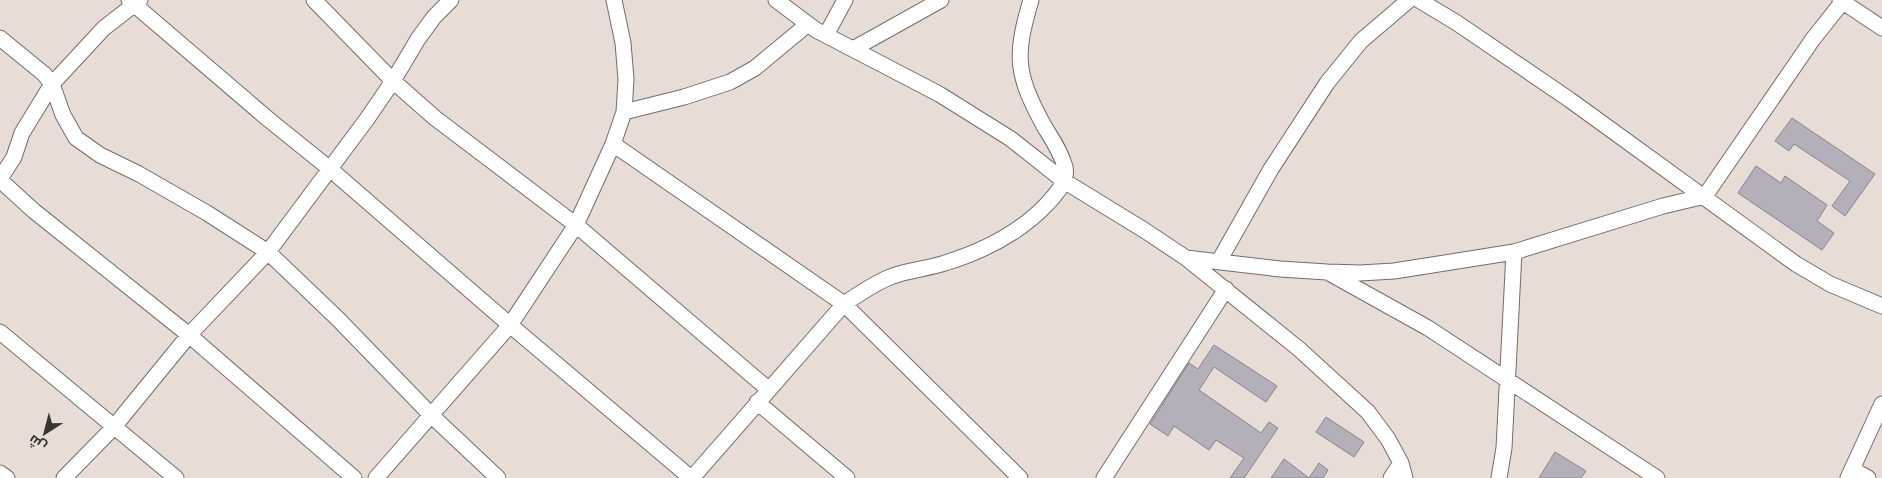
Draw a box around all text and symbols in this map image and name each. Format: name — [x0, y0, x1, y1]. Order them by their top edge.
north arrow — [20, 408, 70, 458]
text: ش — [24, 431, 50, 457]

